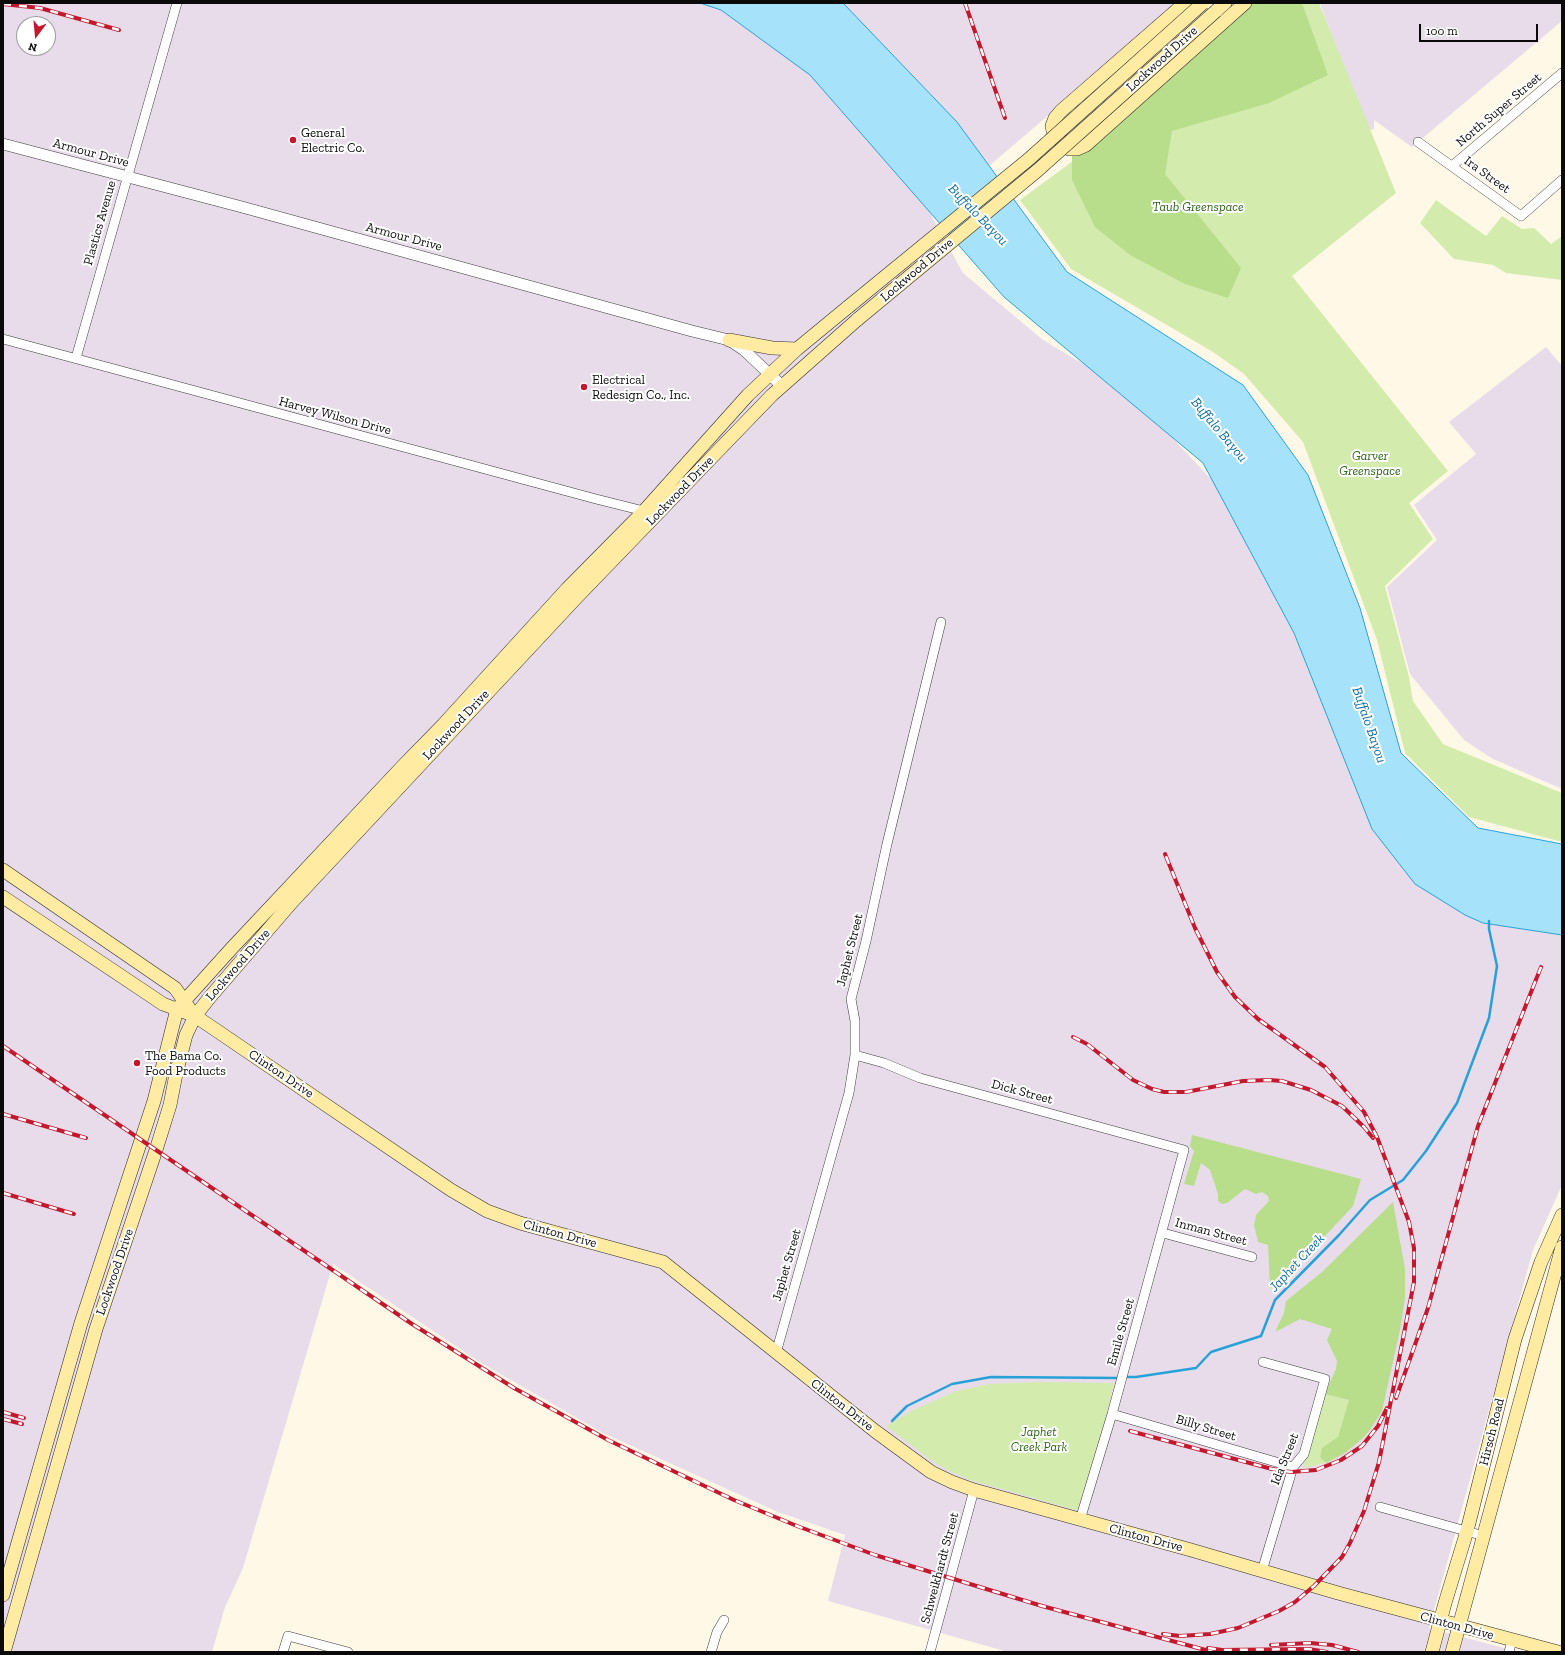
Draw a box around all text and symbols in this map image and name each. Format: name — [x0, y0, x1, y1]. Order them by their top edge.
north arrow — [16, 16, 56, 56]
scale bar — [1421, 16, 1540, 42]
street label: Lockwood Drive — [1123, 23, 1201, 95]
text: 100 m — [1426, 24, 1458, 38]
text: N — [27, 40, 39, 54]
street label: North Super Street — [1453, 70, 1545, 150]
place label: General Electric Co. — [301, 125, 365, 156]
street label: Armour Drive — [51, 135, 131, 171]
marker: General Electric Co. — [288, 135, 298, 145]
street label: Ira Street — [1461, 153, 1513, 197]
street label: Plastics Avenue — [80, 179, 120, 267]
water label: Buffalo Bayou — [944, 181, 1012, 249]
park label: Taub Greenspace — [1152, 199, 1244, 215]
street label: Armour Drive — [364, 219, 444, 255]
street label: Lockwood Drive — [877, 235, 957, 305]
place label: Electrical Redesign Co., Inc. — [592, 372, 690, 403]
marker: Electrical Redesign Co., Inc. — [579, 382, 589, 392]
street label: Harvey Wilson Drive — [277, 393, 393, 439]
water label: Buffalo Bayou — [1187, 394, 1251, 466]
park label: Garver Greenspace — [1339, 448, 1401, 479]
street label: Lockwood Drive — [643, 453, 717, 529]
water label: Buffalo Bayou — [1348, 685, 1390, 765]
street label: Lockwood Drive — [419, 687, 493, 763]
street label: Japhet Street — [833, 912, 867, 988]
street label: Lockwood Drive — [202, 926, 274, 1004]
street label: Clinton Drive — [245, 1046, 317, 1102]
place label: The Bama Co. Food Products — [145, 1048, 226, 1079]
marker: The Bama Co. Food Products — [132, 1058, 142, 1068]
street label: Dick Street — [990, 1076, 1054, 1108]
street label: Inman Street — [1173, 1215, 1249, 1249]
street label: Clinton Drive — [522, 1217, 598, 1251]
street label: Lockwood Drive — [93, 1227, 137, 1317]
street label: Japhet Street — [769, 1227, 805, 1303]
water label: Japhet Creek — [1266, 1230, 1328, 1296]
street label: Emile Street — [1104, 1297, 1138, 1367]
street label: Clinton Drive — [807, 1376, 877, 1434]
street label: Hirsch Road — [1476, 1397, 1508, 1467]
street label: Billy Street — [1174, 1411, 1238, 1445]
park label: Japhet Creek Park — [1011, 1424, 1067, 1455]
street label: Ida Street — [1268, 1431, 1302, 1487]
street label: Schweikhardt Street — [918, 1511, 962, 1625]
street label: Clinton Drive — [1108, 1521, 1184, 1555]
street label: Clinton Drive — [1419, 1609, 1495, 1643]

